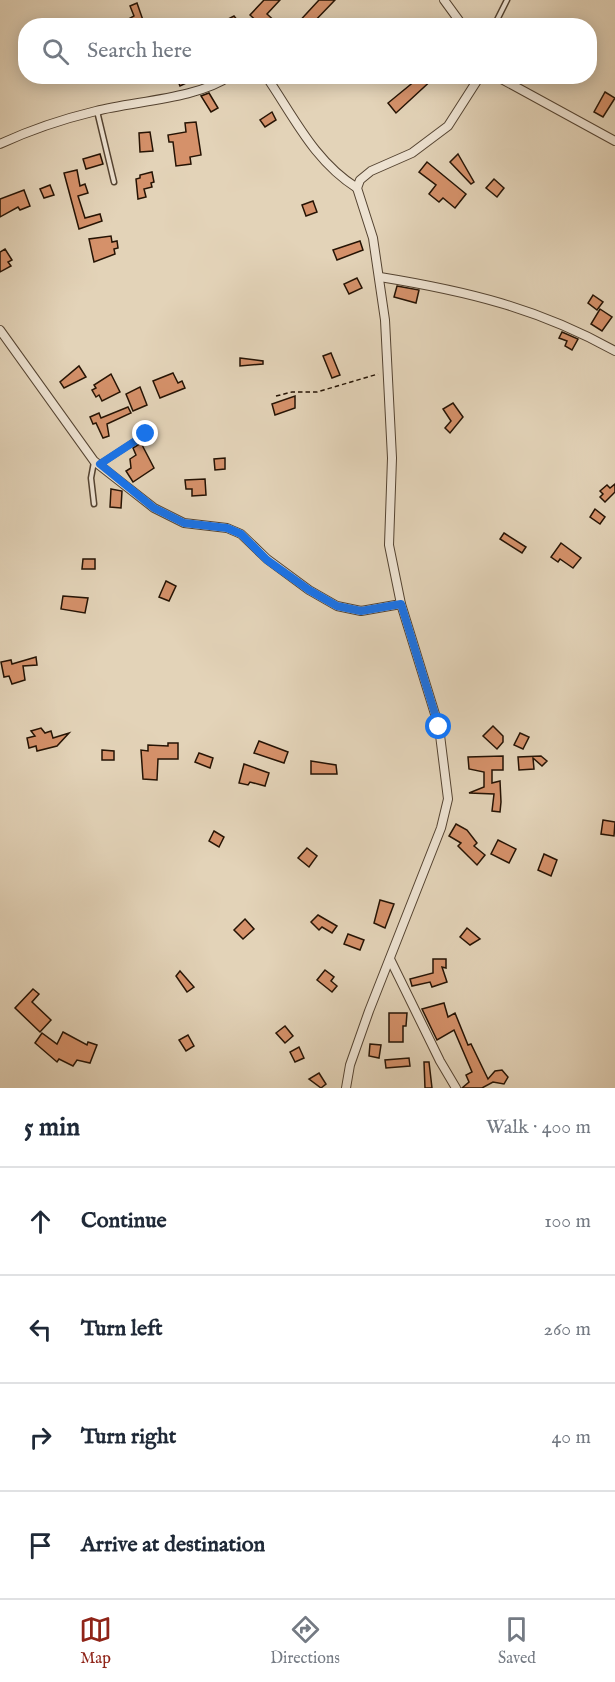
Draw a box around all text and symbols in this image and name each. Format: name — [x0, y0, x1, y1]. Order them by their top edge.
search box — [18, 18, 597, 84]
icon: search — [39, 35, 72, 68]
text: Search here — [87, 37, 192, 65]
route end — [132, 420, 158, 446]
route start — [425, 713, 451, 739]
text: 5 min — [24, 1111, 80, 1144]
text: Walk · 400 m — [486, 1115, 591, 1140]
icon: ahead — [24, 1205, 57, 1238]
text: Continue — [81, 1207, 167, 1235]
text: 100 m — [544, 1209, 591, 1234]
icon: left — [24, 1313, 57, 1346]
text: Turn left — [81, 1315, 163, 1343]
text: 260 m — [544, 1317, 591, 1342]
icon: right — [24, 1421, 57, 1454]
text: Turn right — [81, 1423, 176, 1451]
text: 40 m — [552, 1425, 591, 1450]
icon: arrive — [24, 1529, 57, 1562]
text: Arrive at destination — [81, 1531, 265, 1559]
tab: Map — [79, 1613, 112, 1669]
tab: Directions — [270, 1613, 340, 1669]
tab: Saved — [498, 1613, 536, 1669]

